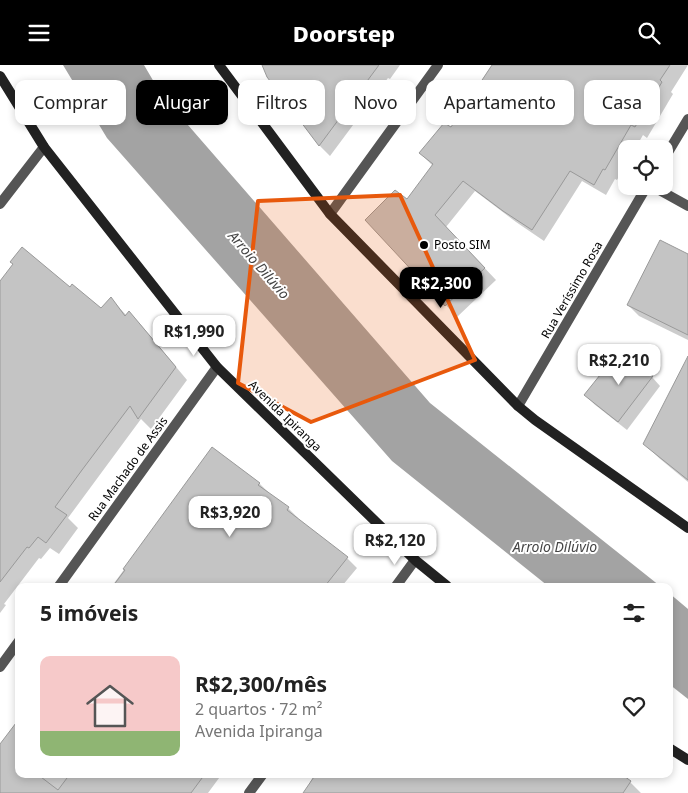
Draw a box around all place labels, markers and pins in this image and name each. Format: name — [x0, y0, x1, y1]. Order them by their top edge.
place label: Posto SIM — [434, 236, 491, 253]
marker: Posto SIM — [418, 239, 430, 251]
pin: R$2,300 — [395, 267, 487, 309]
pin: R$1,990 — [148, 315, 240, 357]
pin: R$2,210 — [573, 343, 665, 386]
pin: R$3,920 — [184, 495, 276, 538]
pin: R$2,120 — [349, 523, 441, 566]

